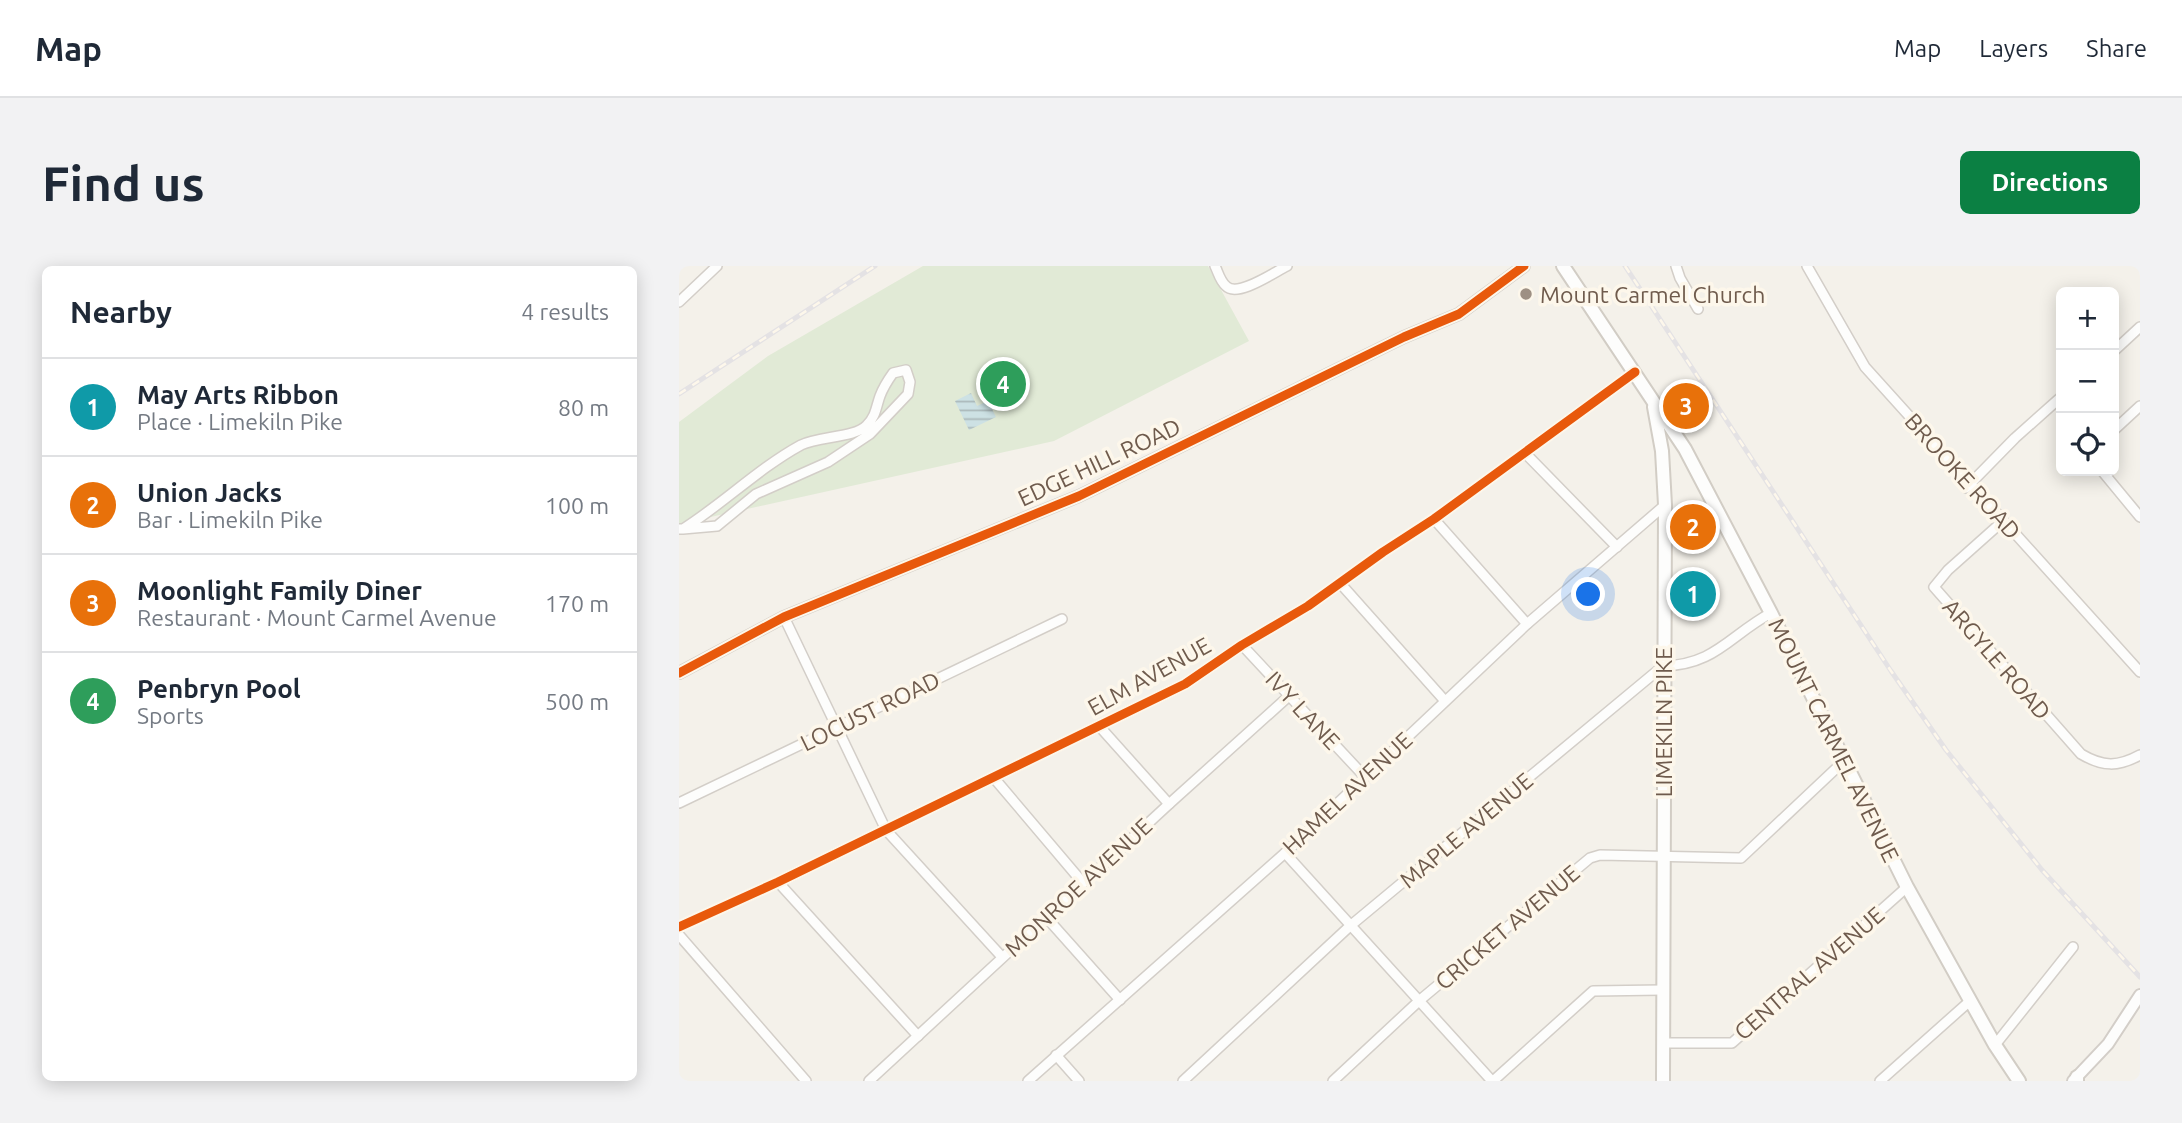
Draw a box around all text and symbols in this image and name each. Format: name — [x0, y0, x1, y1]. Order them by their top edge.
text: Map — [35, 30, 102, 67]
text: Map — [1894, 35, 1941, 62]
text: Layers — [1979, 35, 2048, 62]
text: Share — [2086, 35, 2147, 62]
button: Directions — [1960, 151, 2140, 214]
text: Find us — [42, 155, 205, 210]
place label: Mount Carmel Church — [1540, 282, 1765, 307]
marker: Mount Carmel Church — [1518, 286, 1534, 302]
map controls — [2056, 287, 2119, 476]
button: + — [2056, 287, 2119, 350]
text: Nearby — [70, 295, 172, 329]
text: 4 results — [521, 299, 609, 324]
button: − — [2056, 350, 2119, 413]
pin: 4 — [980, 358, 1026, 410]
text: May Arts Ribbon — [137, 380, 339, 409]
pin: 3 — [1663, 380, 1709, 432]
text: 1 — [87, 395, 99, 420]
text: 80 m — [558, 395, 609, 420]
street label: BROOKE ROAD — [1900, 408, 2026, 544]
text: Place · Limekiln Pike — [137, 409, 343, 434]
street label: EDGE HILL ROAD — [1014, 413, 1184, 511]
button: locate — [2056, 413, 2119, 476]
text: Union Jacks — [137, 478, 282, 507]
text: 2 — [87, 493, 99, 518]
text: 100 m — [545, 493, 609, 518]
pin: 2 — [1670, 501, 1716, 553]
text: Bar · Limekiln Pike — [137, 507, 323, 532]
pin: 1 — [1670, 568, 1716, 620]
text: Moonlight Family Diner — [137, 576, 422, 605]
your location — [1571, 577, 1605, 611]
text: 3 — [87, 591, 99, 616]
text: 170 m — [545, 591, 609, 616]
street label: ARGYLE ROAD — [1938, 594, 2056, 724]
text: Restaurant · Mount Carmel Avenue — [137, 605, 497, 630]
street label: MOUNT CARMEL AVENUE — [1764, 614, 1904, 866]
street label: ELM AVENUE — [1083, 632, 1215, 720]
street label: LIMEKILN PIKE — [1651, 647, 1676, 797]
street label: LOCUST ROAD — [796, 666, 944, 756]
street label: IVY LANE — [1261, 666, 1345, 754]
text: Penbryn Pool — [137, 674, 301, 703]
text: 4 — [87, 689, 99, 714]
text: 500 m — [545, 689, 609, 714]
text: Sports — [137, 703, 204, 728]
street label: HAMEL AVENUE — [1277, 727, 1417, 859]
street label: MAPLE AVENUE — [1395, 767, 1537, 893]
street label: MONROE AVENUE — [1000, 813, 1156, 961]
street label: CRICKET AVENUE — [1430, 860, 1584, 994]
street label: CENTRAL AVENUE — [1729, 901, 1889, 1045]

